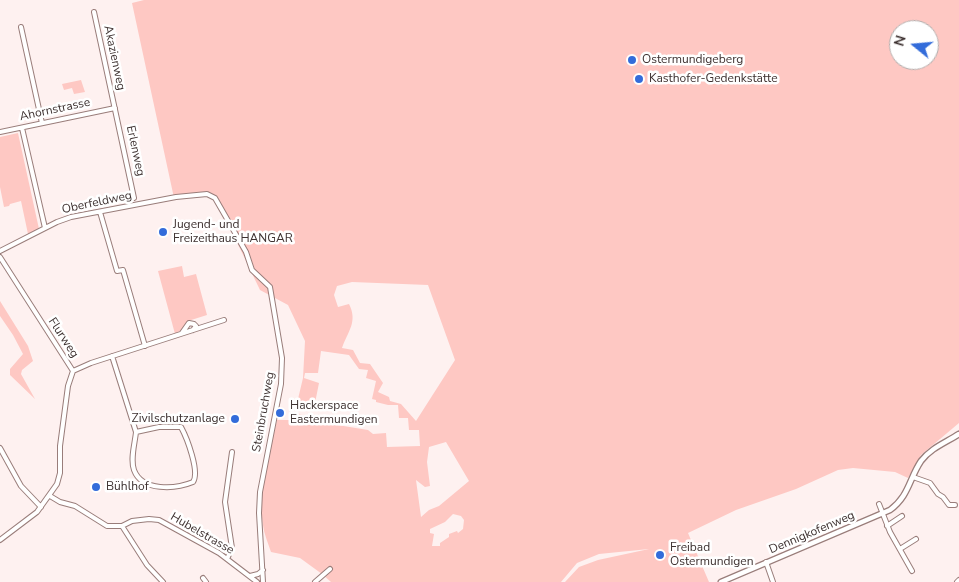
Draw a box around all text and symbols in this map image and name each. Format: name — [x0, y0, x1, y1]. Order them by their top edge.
north arrow — [889, 20, 939, 70]
street label: Akazienweg — [100, 24, 128, 92]
text: N — [890, 33, 911, 49]
place label: Ostermundigeberg — [642, 53, 743, 67]
marker: Ostermundigeberg — [626, 54, 638, 66]
place label: Kasthofer-Gedenkstätte — [649, 72, 778, 86]
marker: Kasthofer-Gedenkstätte — [633, 73, 645, 85]
street label: Ahornstrasse — [18, 95, 92, 125]
street label: Erlenweg — [123, 124, 147, 178]
street label: Oberfeldweg — [61, 189, 133, 217]
place label: Jugend- und Freizeithaus HANGAR — [173, 218, 293, 246]
marker: Jugend- und Freizeithaus HANGAR — [157, 226, 169, 238]
street label: Flurweg — [45, 315, 81, 361]
street label: Steinbruchweg — [250, 371, 278, 453]
place label: Hackerspace Eastermundigen — [290, 399, 378, 427]
marker: Hackerspace Eastermundigen — [274, 407, 286, 419]
place label: Zivilschutzanlage — [132, 412, 225, 426]
marker: Zivilschutzanlage — [229, 413, 241, 425]
place label: Bühlhof — [106, 480, 149, 494]
marker: Bühlhof — [90, 481, 102, 493]
street label: Dennigkofenweg — [767, 508, 857, 558]
street label: Hubelstrasse — [168, 510, 236, 558]
place label: Freibad Ostermundigen — [670, 541, 754, 569]
marker: Freibad Ostermundigen — [654, 549, 666, 561]

